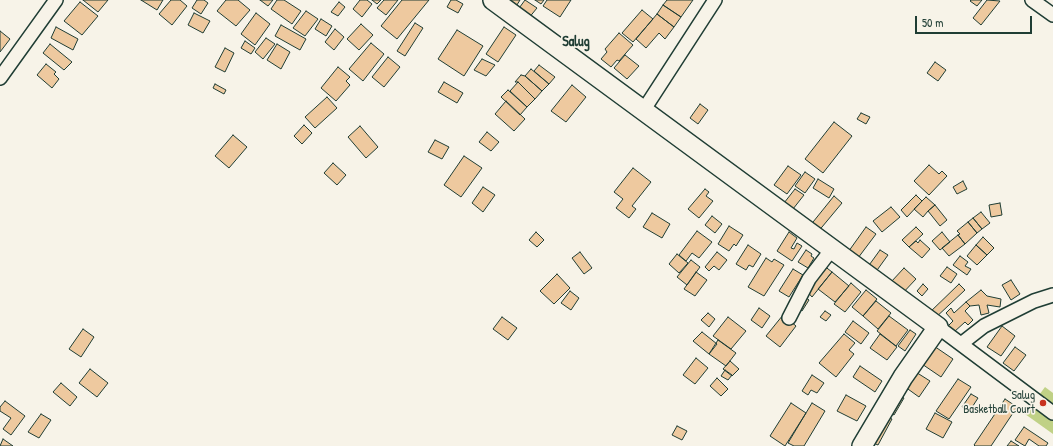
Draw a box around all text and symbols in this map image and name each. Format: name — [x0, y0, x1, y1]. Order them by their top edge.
scale bar — [917, 8, 1034, 34]
text: 50 m — [922, 14, 943, 31]
district label: Salug — [562, 34, 590, 50]
place label: Salug Basketball Court — [963, 389, 1035, 417]
marker: Salug Basketball Court — [1038, 398, 1048, 408]

